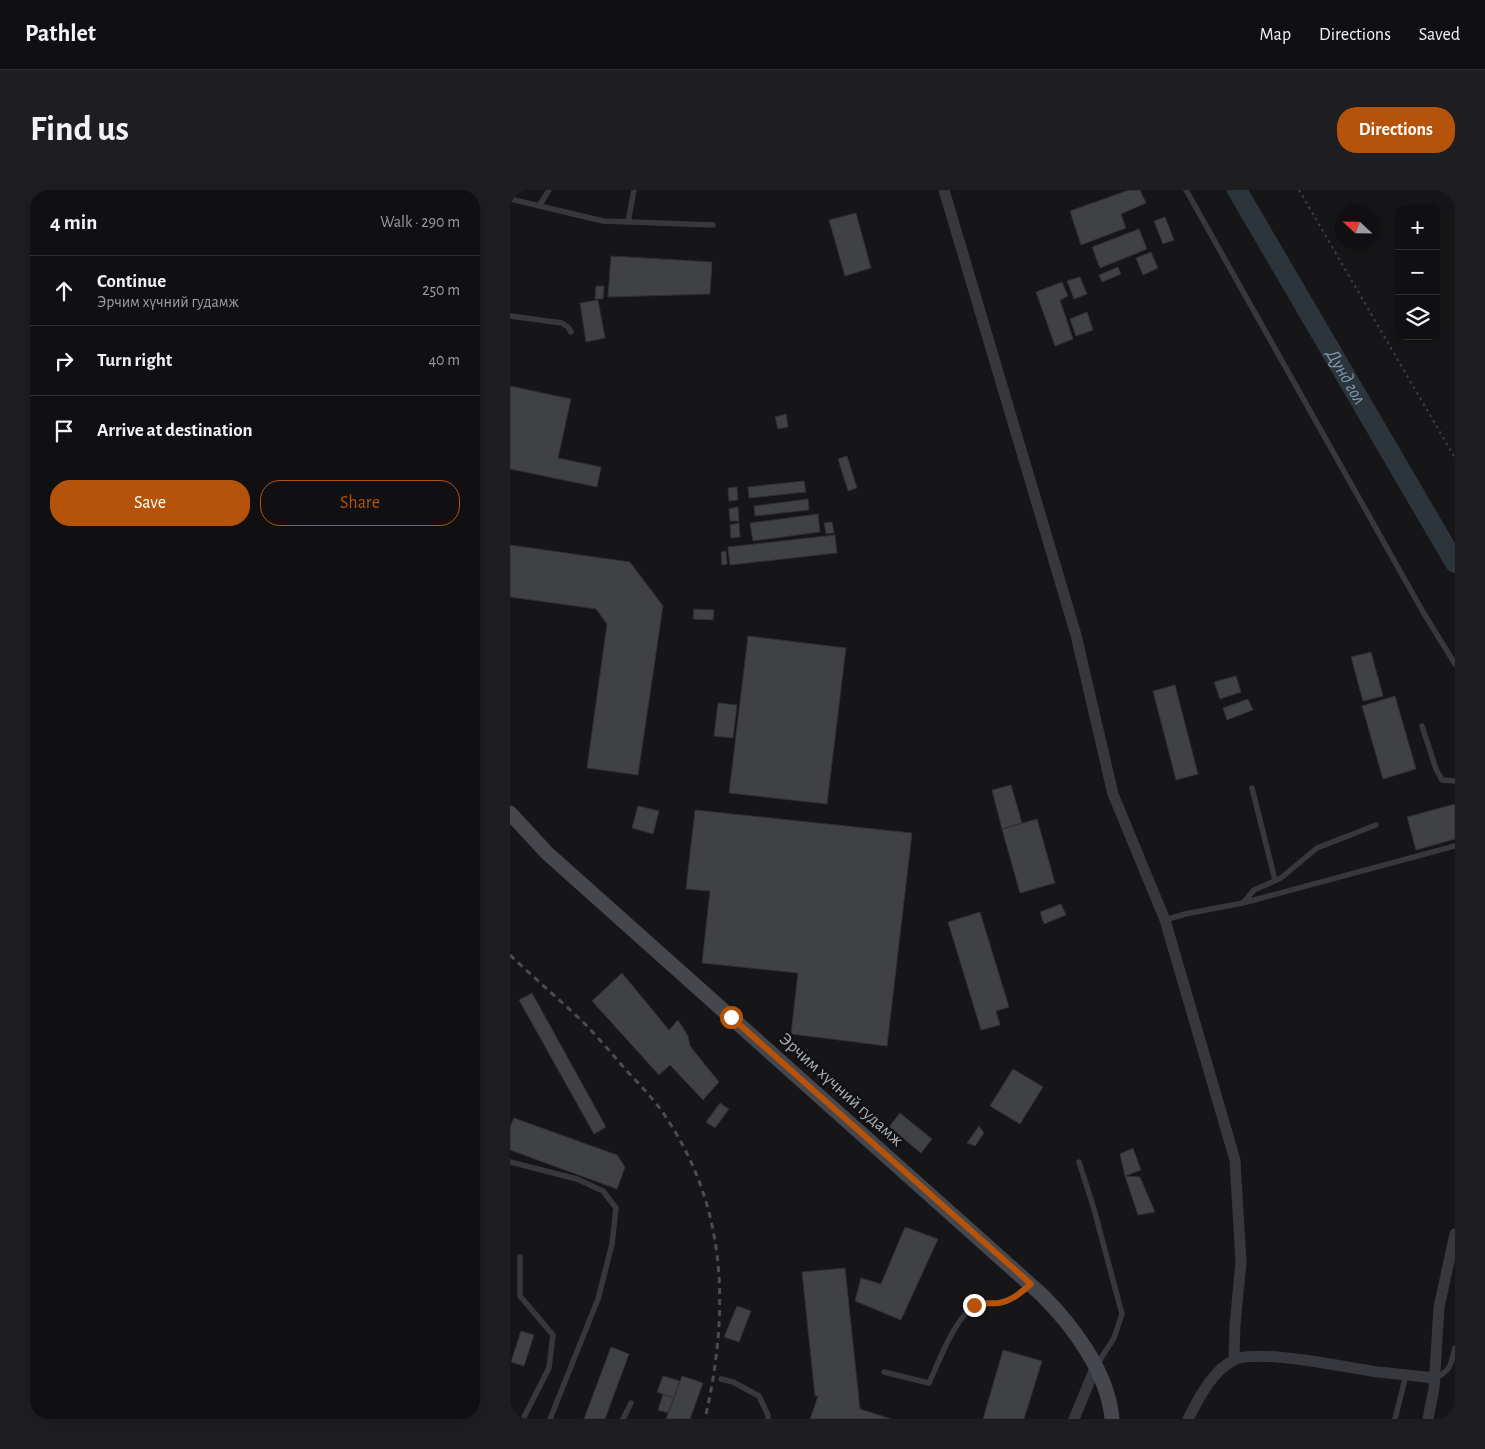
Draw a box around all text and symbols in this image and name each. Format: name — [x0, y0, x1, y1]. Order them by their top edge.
text: Pathlet — [25, 22, 96, 46]
text: Map — [1260, 26, 1291, 44]
text: Directions — [1319, 26, 1391, 44]
text: Saved — [1419, 26, 1460, 44]
button: Directions — [1337, 107, 1455, 153]
text: Find us — [30, 112, 129, 147]
north arrow — [1335, 205, 1380, 250]
map controls — [1395, 205, 1440, 340]
button: + — [1395, 205, 1440, 250]
text: 4 min — [50, 212, 97, 233]
text: Walk · 290 m — [380, 214, 460, 230]
button: − — [1395, 250, 1440, 295]
text: Continue — [97, 272, 166, 291]
icon: ahead — [50, 277, 78, 305]
text: 250 m — [422, 282, 460, 298]
text: Эрчим хүчний гудамж — [97, 294, 239, 310]
button: layers — [1395, 295, 1440, 340]
water label: Дунд гол — [1322, 345, 1369, 407]
icon: right — [50, 347, 78, 375]
text: Turn right — [97, 351, 172, 370]
text: 40 m — [428, 352, 460, 368]
icon: arrive — [50, 417, 78, 445]
text: Arrive at destination — [97, 421, 253, 440]
button: Save — [50, 480, 250, 526]
button: Share — [260, 480, 460, 526]
route start — [720, 1006, 743, 1029]
street label: Эрчим хүчний гудамж — [776, 1030, 907, 1150]
route end — [963, 1294, 986, 1317]

